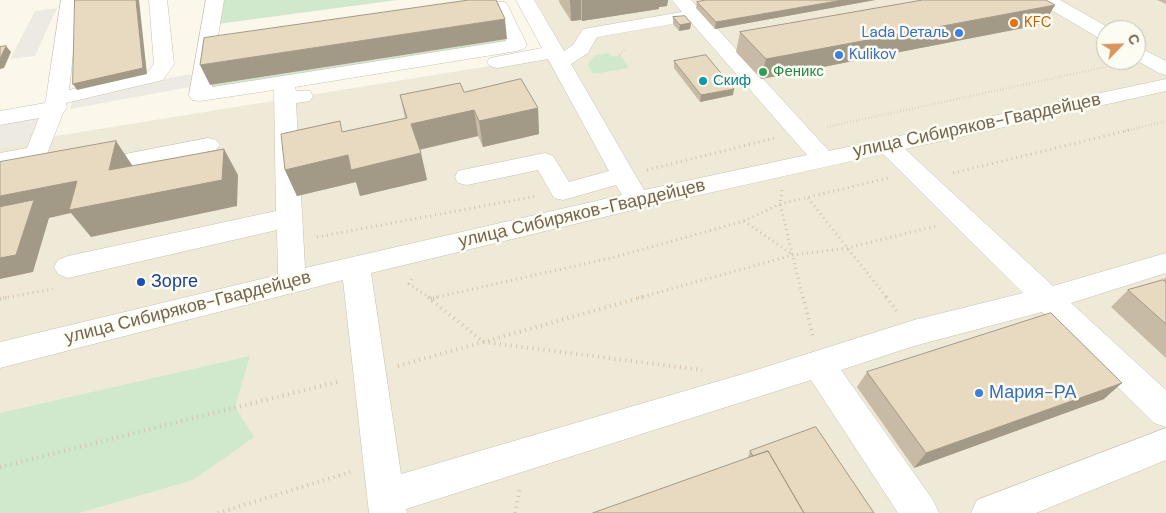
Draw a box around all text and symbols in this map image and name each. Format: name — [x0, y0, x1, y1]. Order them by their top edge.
place label: KFC — [1024, 14, 1052, 32]
marker: KFC — [1008, 17, 1020, 29]
north arrow — [1096, 20, 1146, 70]
place label: Lada Dеталь — [862, 24, 949, 42]
marker: Lada Dеталь — [953, 27, 965, 39]
text: С — [1124, 31, 1144, 48]
place label: Kulikov — [849, 46, 896, 64]
marker: Kulikov — [833, 49, 845, 61]
place label: Феникс — [773, 63, 824, 81]
marker: Феникс — [757, 66, 769, 78]
place label: Скиф — [713, 72, 751, 90]
marker: Скиф — [697, 75, 709, 87]
street label: улица Сибиряков-Гвардейцев — [851, 89, 1103, 163]
street label: улица Сибиряков-Гвардейцев — [457, 175, 707, 253]
street label: улица Сибиряков-Гвардейцев — [63, 267, 313, 349]
place label: Зорге — [151, 271, 198, 293]
marker: Зорге — [135, 276, 147, 288]
place label: Мария-РА — [989, 382, 1077, 404]
marker: Мария-РА — [973, 387, 985, 399]

